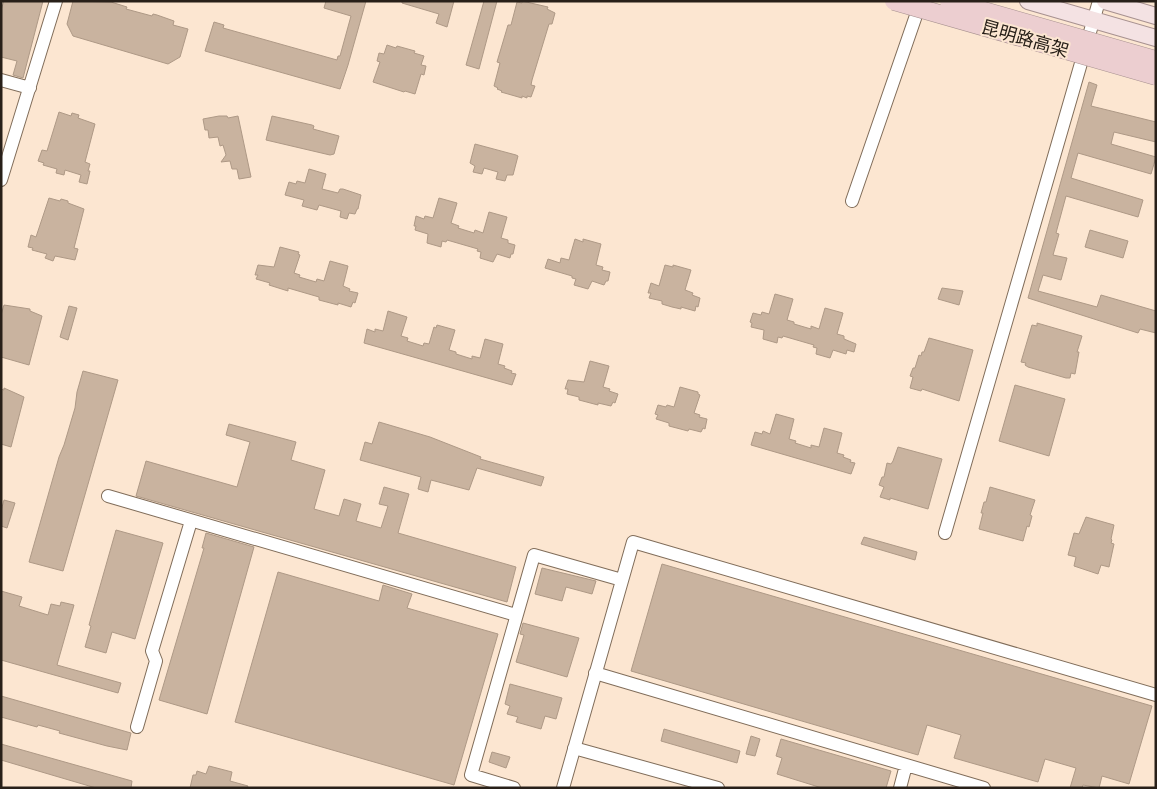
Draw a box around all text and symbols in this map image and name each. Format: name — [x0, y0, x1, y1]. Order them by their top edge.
street label: 昆明路高架 — [979, 15, 1072, 62]

